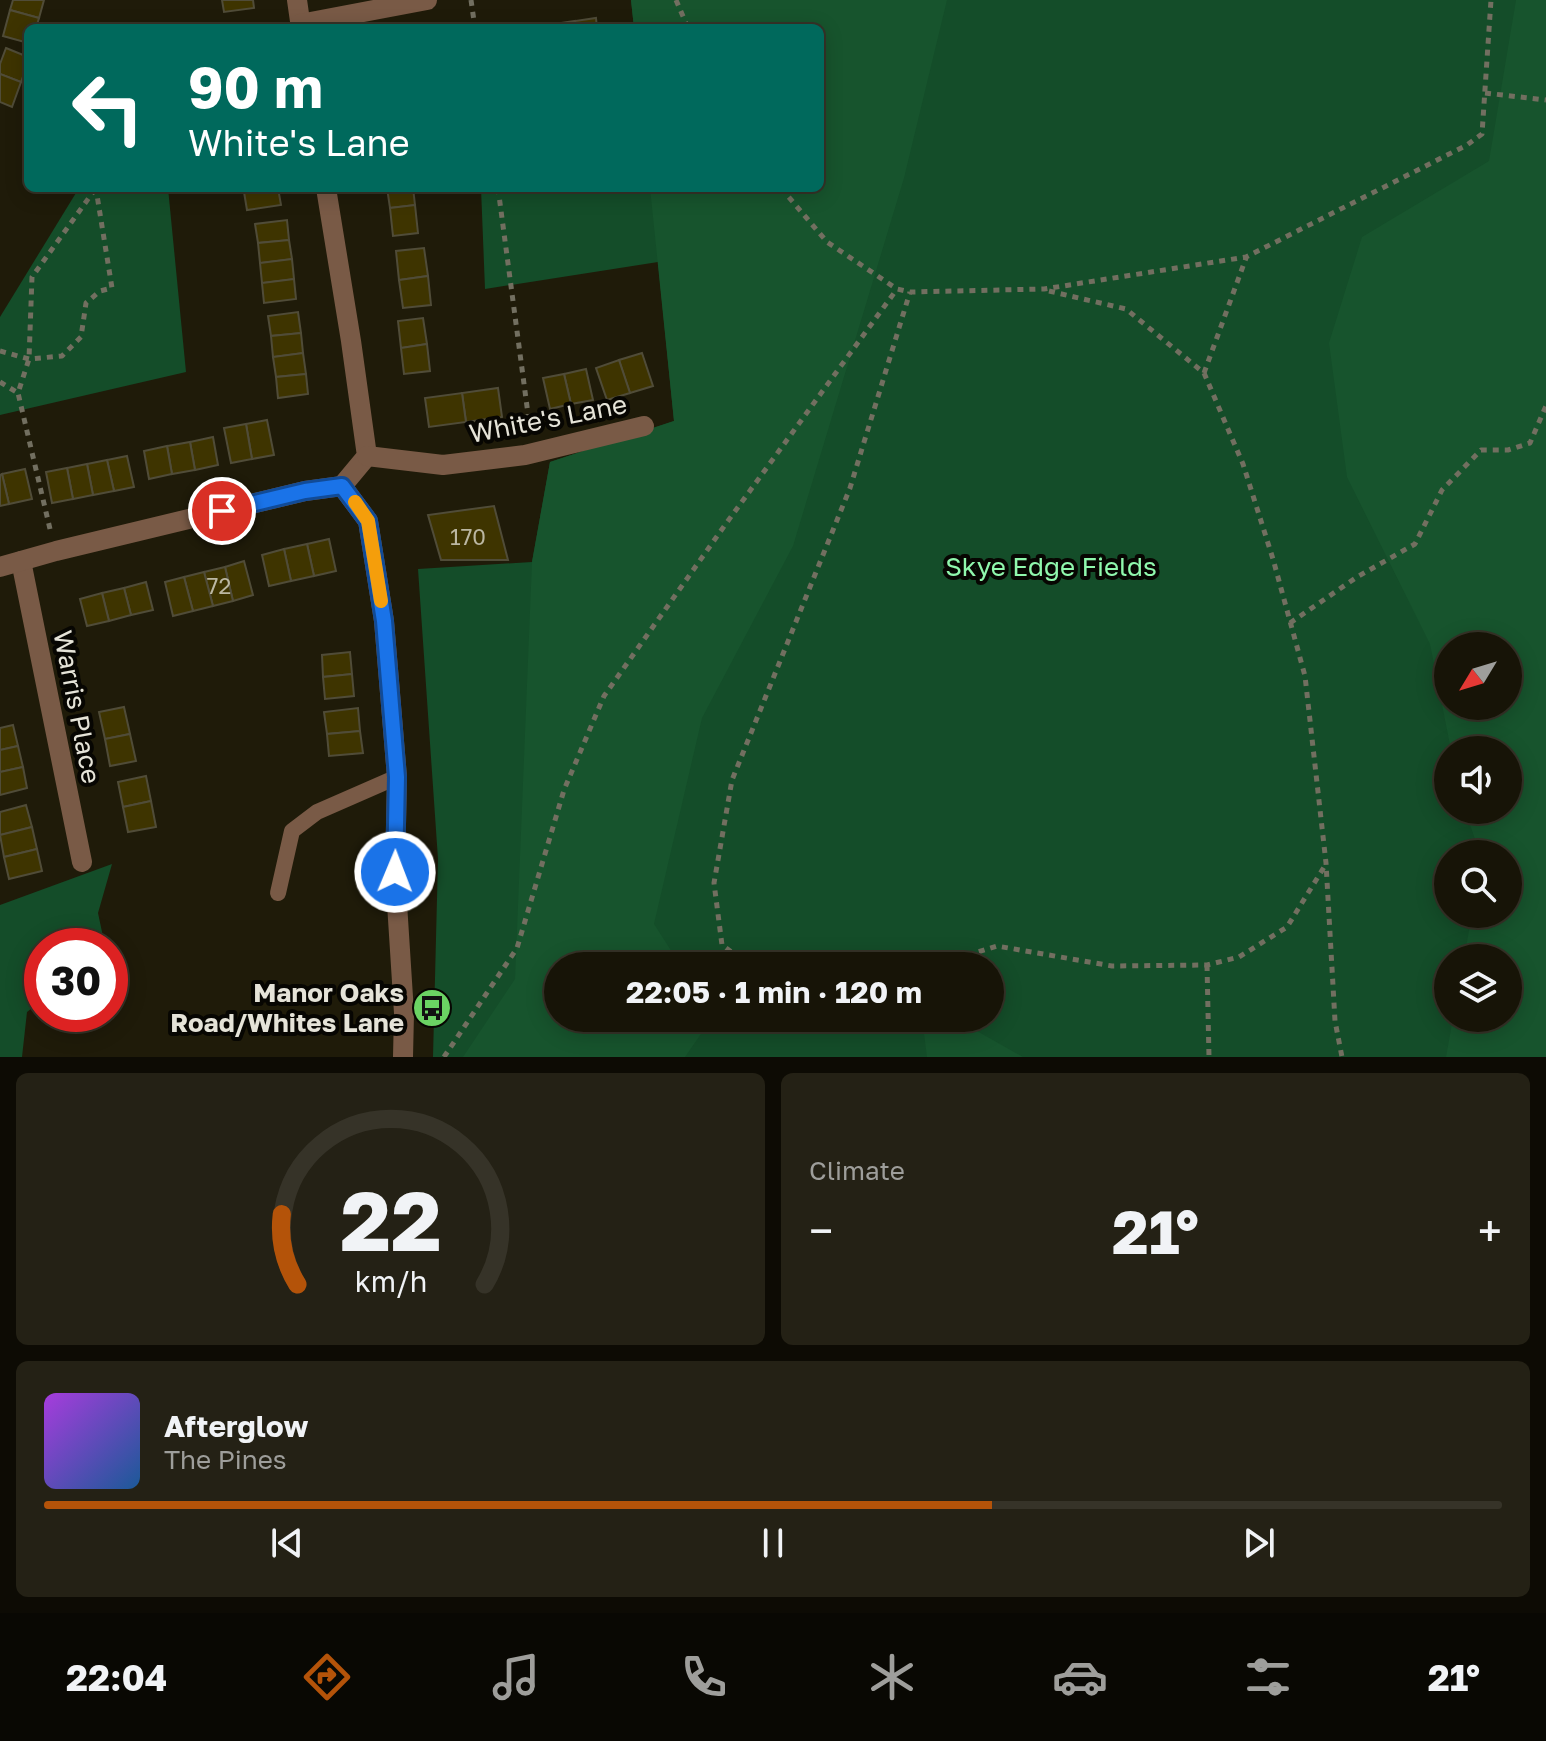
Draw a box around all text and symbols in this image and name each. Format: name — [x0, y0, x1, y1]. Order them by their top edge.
text: 90 m — [188, 53, 323, 120]
icon: left — [56, 56, 160, 160]
text: White's Lane — [188, 121, 410, 164]
street label: White's Lane — [466, 388, 629, 449]
pin — [188, 477, 256, 545]
icon: arrive — [200, 489, 244, 533]
house number: 170 — [450, 523, 486, 550]
park label: Skye Edge Fields — [945, 551, 1157, 582]
house number: 72 — [207, 572, 231, 599]
street label: Warris Place — [47, 628, 108, 786]
north arrow — [1434, 632, 1522, 720]
map controls — [1434, 632, 1522, 1032]
button: sound — [1434, 736, 1522, 824]
position arrow — [353, 830, 437, 914]
button: search — [1434, 840, 1522, 928]
speed limit sign: 30 — [24, 928, 128, 1032]
button: layers — [1434, 944, 1522, 1032]
text: 22:05 · 1 min · 120 m — [626, 974, 922, 1010]
place label: Manor Oaks Road/Whites Lane — [170, 977, 404, 1038]
bus stop icon: Manor Oaks Road/Whites Lane — [411, 987, 453, 1029]
text: Climate — [809, 1155, 905, 1186]
text: 22 — [340, 1169, 441, 1269]
text: 21° — [1112, 1195, 1199, 1267]
text: − — [809, 1204, 833, 1257]
text: + — [1478, 1204, 1502, 1257]
text: km/h — [354, 1264, 427, 1298]
text: Afterglow — [164, 1408, 308, 1444]
text: The Pines — [164, 1444, 287, 1475]
icon: previous — [265, 1521, 309, 1565]
icon: pause — [751, 1521, 795, 1565]
icon: next — [1237, 1521, 1281, 1565]
icon: directions — [299, 1649, 355, 1705]
icon: music — [488, 1649, 544, 1705]
icon: phone — [676, 1649, 732, 1705]
icon: climate — [864, 1649, 920, 1705]
icon: car — [1052, 1649, 1108, 1705]
icon: filters — [1240, 1649, 1296, 1705]
text: 22:04 — [66, 1656, 167, 1699]
text: 21° — [1428, 1656, 1480, 1699]

